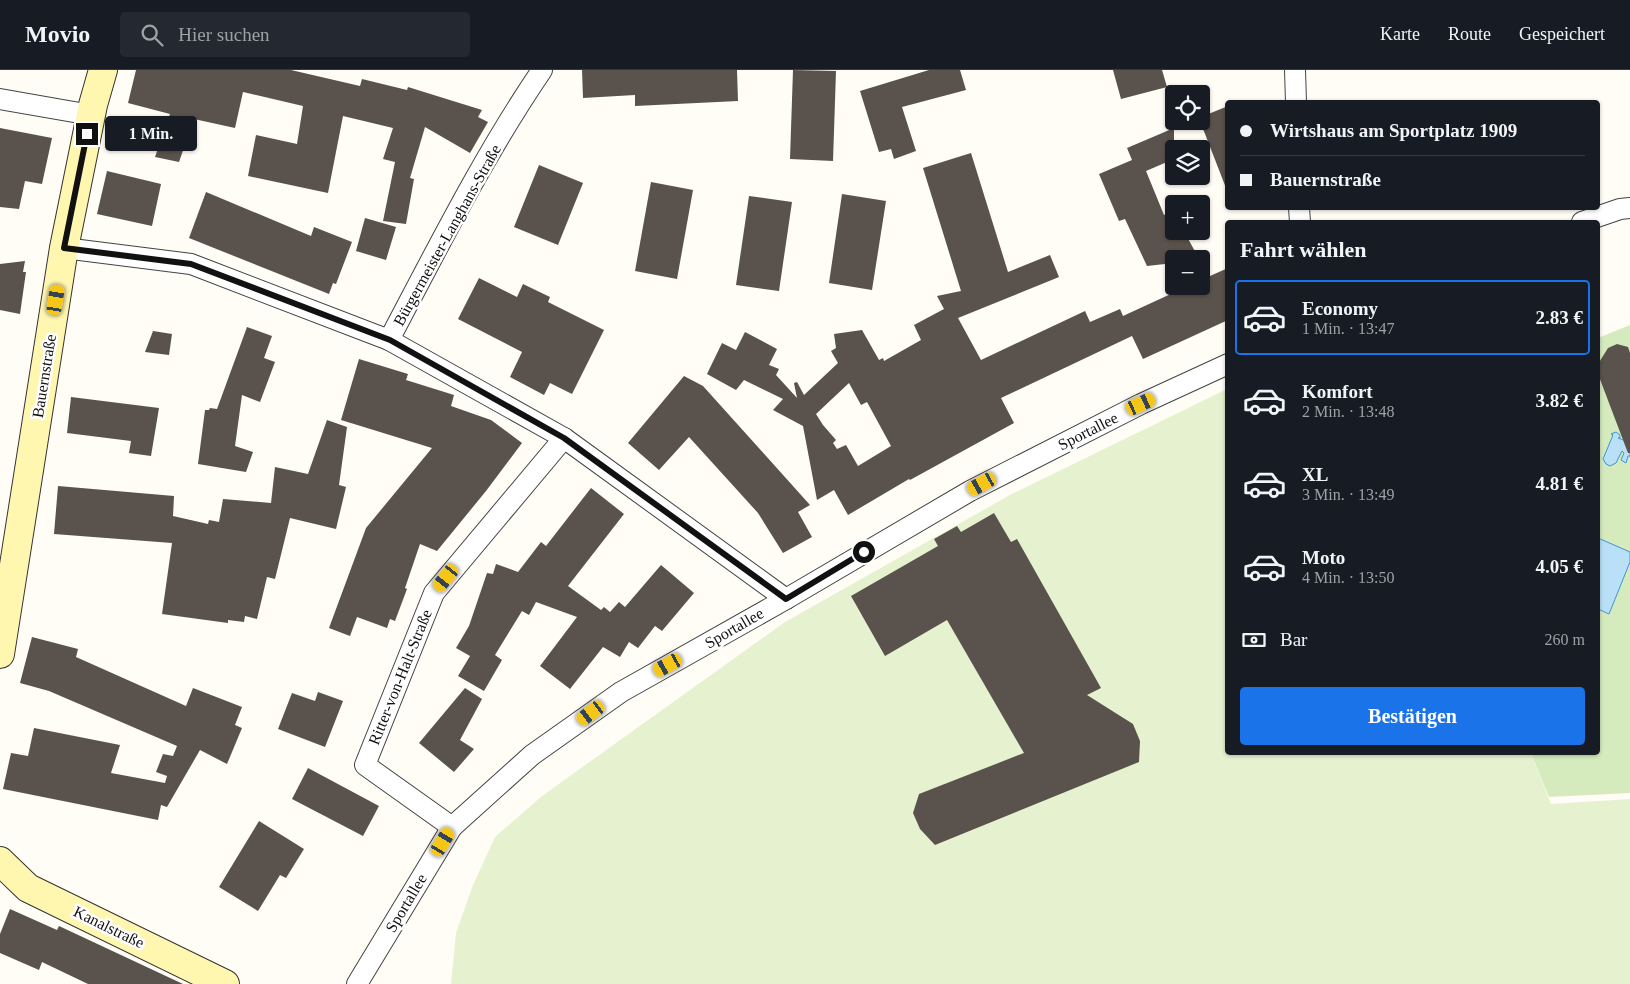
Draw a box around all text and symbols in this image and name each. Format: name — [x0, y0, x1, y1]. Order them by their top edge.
search box — [120, 12, 470, 57]
text: Movio — [25, 21, 90, 47]
icon: search — [138, 21, 166, 49]
text: Hier suchen — [178, 24, 270, 45]
text: Karte — [1380, 24, 1420, 44]
text: Route — [1448, 24, 1491, 44]
text: Gespeichert — [1519, 24, 1605, 44]
map controls — [1165, 85, 1210, 295]
button: locate — [1165, 85, 1210, 130]
callout: 1 Min. — [104, 116, 197, 152]
text: Wirtshaus am Sportplatz 1909 — [1270, 120, 1517, 141]
route end — [76, 123, 98, 145]
text: 1 Min. — [129, 125, 173, 142]
button: layers — [1165, 140, 1210, 185]
street label: Bürgermeister-Langhans-Straße — [390, 141, 505, 329]
text: Bauernstraße — [1270, 169, 1381, 190]
button: + — [1165, 195, 1210, 240]
text: Fahrt wählen — [1240, 237, 1367, 262]
button: − — [1165, 250, 1210, 295]
car — [46, 284, 65, 316]
icon: car — [1242, 295, 1287, 340]
text: Economy — [1302, 298, 1378, 319]
text: 2.83 € — [1536, 307, 1583, 328]
text: 1 Min. · 13:47 — [1302, 320, 1394, 337]
street label: Bauernstraße — [29, 333, 59, 419]
icon: car — [1242, 378, 1287, 423]
text: Komfort — [1302, 381, 1373, 402]
text: 3.82 € — [1536, 390, 1583, 411]
car — [1124, 391, 1157, 417]
text: 2 Min. · 13:48 — [1302, 403, 1394, 420]
street label: Sportallee — [1055, 409, 1121, 454]
icon: car — [1242, 461, 1287, 506]
text: XL — [1302, 464, 1328, 485]
car — [965, 470, 998, 498]
text: 4.81 € — [1536, 473, 1583, 494]
text: 3 Min. · 13:49 — [1302, 486, 1394, 503]
route start — [853, 541, 875, 563]
icon: car — [1242, 544, 1287, 589]
text: Moto — [1302, 547, 1345, 568]
text: 4.05 € — [1536, 556, 1583, 577]
car — [430, 562, 461, 594]
text: 4 Min. · 13:50 — [1302, 569, 1394, 586]
street label: Sportallee — [702, 604, 767, 652]
street label: Ritter-von-Halt-Straße — [365, 607, 435, 747]
icon: cash — [1240, 626, 1268, 654]
text: Bar — [1280, 629, 1307, 650]
text: 260 m — [1545, 631, 1585, 648]
car — [651, 651, 684, 679]
button: Bestätigen — [1240, 687, 1585, 745]
car — [574, 698, 607, 728]
car — [428, 825, 457, 859]
street label: Sportallee — [382, 871, 431, 936]
street label: Kanalstraße — [71, 903, 147, 951]

